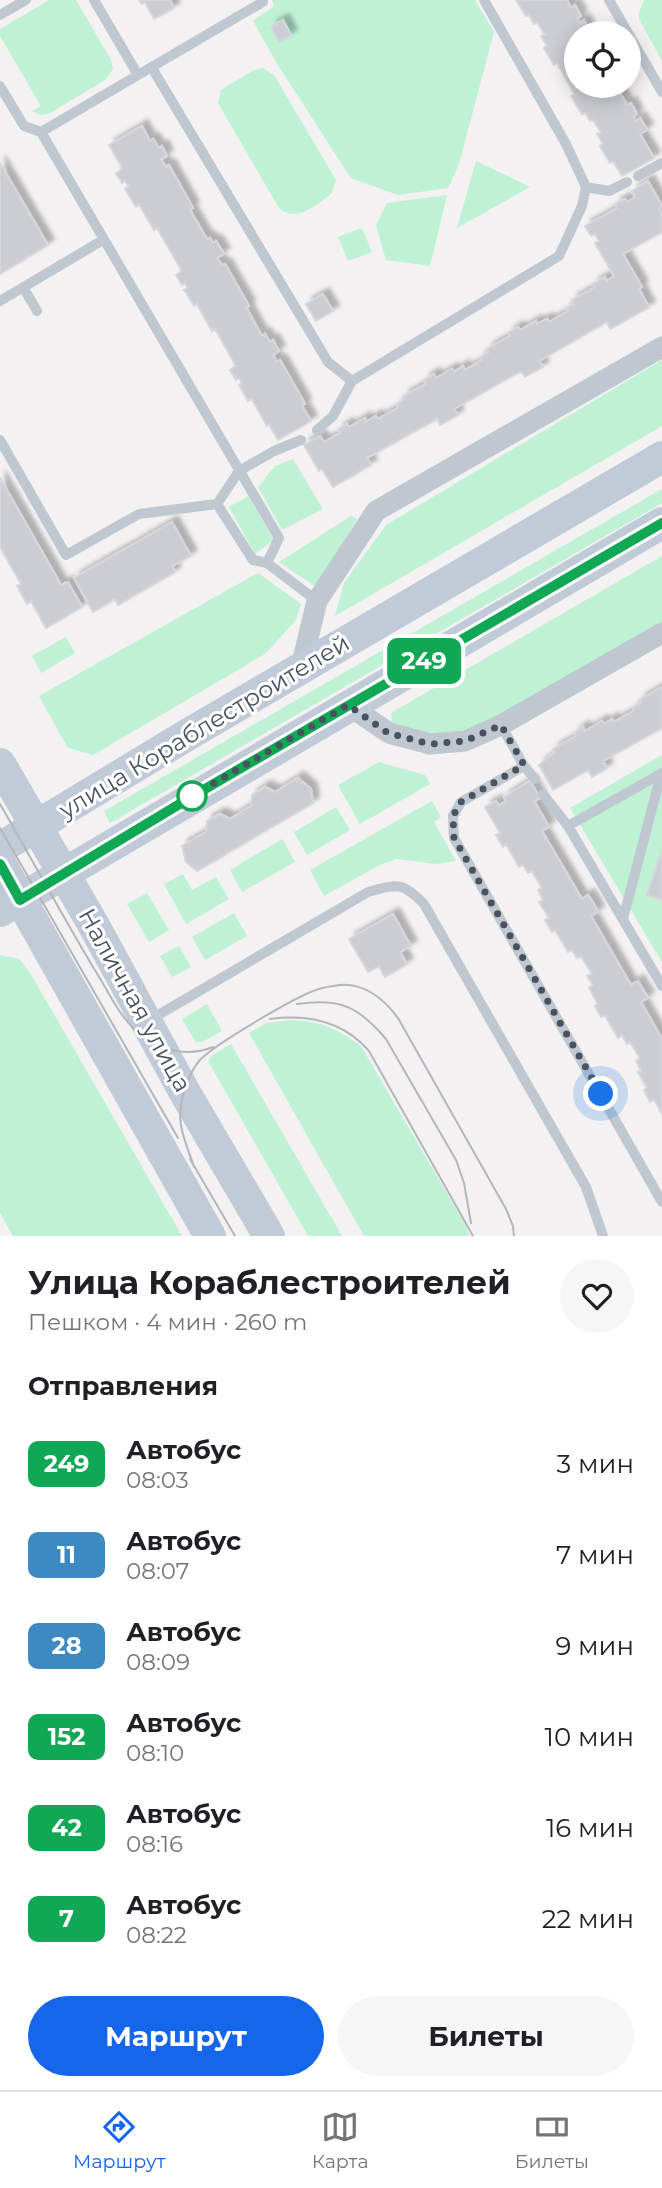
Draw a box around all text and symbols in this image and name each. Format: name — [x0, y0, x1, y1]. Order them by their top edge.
map controls — [564, 21, 641, 98]
button: locate — [564, 21, 641, 98]
street label: улица Кораблестроителей — [53, 628, 354, 825]
line badge: 249 — [384, 638, 464, 684]
text: 249 — [401, 646, 447, 675]
unlabelled marker — [177, 781, 207, 811]
street label: Наличная улица — [72, 903, 198, 1097]
your location — [583, 1076, 618, 1111]
button: heart — [560, 1259, 634, 1333]
text: Улица Кораблестроителей — [28, 1262, 511, 1302]
text: Пешком · 4 мин · 260 m — [28, 1308, 307, 1336]
text: Отправления — [28, 1370, 218, 1402]
text: Автобус — [126, 1434, 241, 1466]
text: 3 мин — [557, 1448, 634, 1480]
text: 249 — [44, 1449, 89, 1478]
text: 08:03 — [126, 1466, 189, 1494]
text: Автобус — [126, 1525, 241, 1557]
text: 7 мин — [556, 1539, 634, 1571]
text: 11 — [57, 1540, 76, 1569]
text: 08:07 — [126, 1557, 189, 1585]
text: Автобус — [126, 1616, 241, 1648]
text: 9 мин — [555, 1630, 634, 1662]
text: 28 — [52, 1631, 82, 1660]
text: 08:09 — [126, 1648, 190, 1676]
text: Автобус — [126, 1707, 241, 1739]
text: 10 мин — [545, 1721, 634, 1753]
text: 152 — [48, 1722, 85, 1751]
text: 08:10 — [126, 1739, 184, 1767]
text: Автобус — [126, 1798, 241, 1830]
text: 16 мин — [546, 1812, 634, 1844]
text: 42 — [51, 1813, 82, 1842]
text: 08:16 — [126, 1830, 183, 1858]
text: Автобус — [126, 1889, 241, 1921]
text: 22 мин — [542, 1903, 634, 1935]
text: 7 — [59, 1904, 74, 1933]
text: 08:22 — [126, 1921, 187, 1949]
button: Маршрут — [28, 1996, 324, 2076]
button: Билеты — [338, 1996, 634, 2076]
tab: Маршрут — [73, 2108, 166, 2173]
tab: Карта — [312, 2108, 369, 2173]
tab: Билеты — [515, 2108, 589, 2173]

